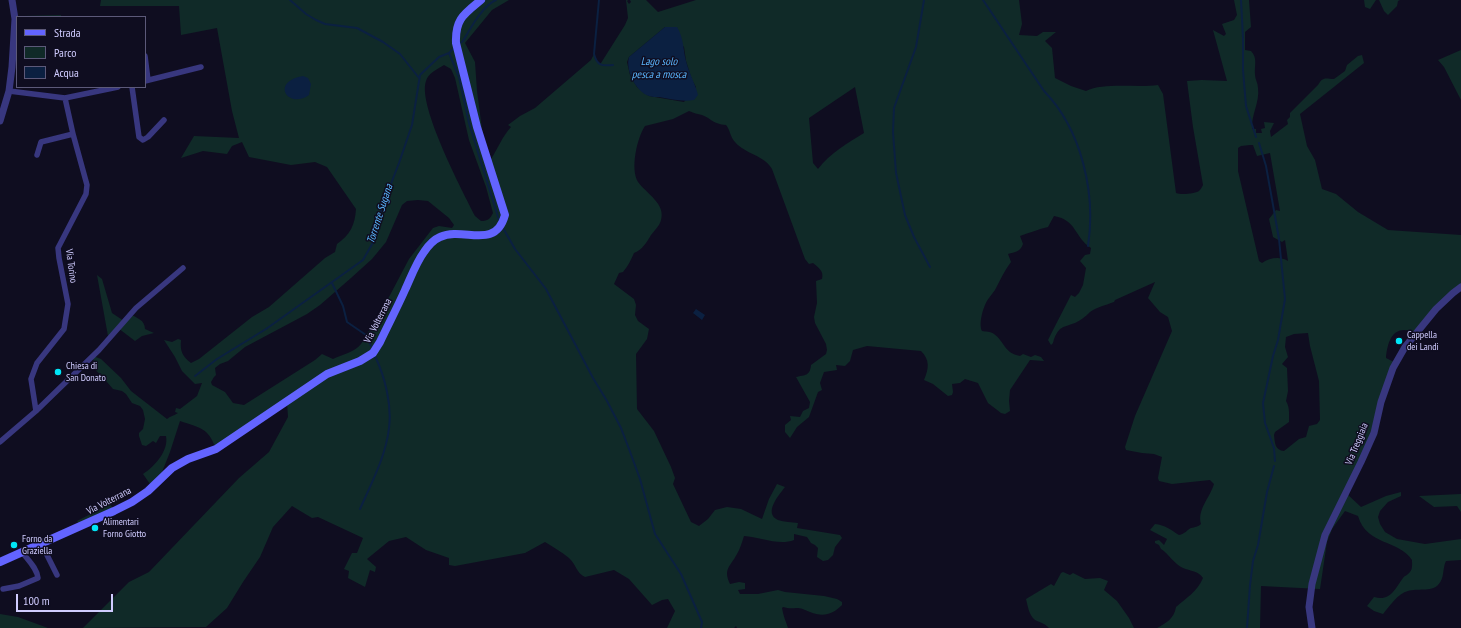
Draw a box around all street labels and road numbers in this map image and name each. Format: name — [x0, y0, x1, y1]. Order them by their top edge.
street label: Via Torino — [63, 248, 79, 284]
street label: Via Volterrana — [362, 297, 394, 345]
street label: Via Treggiaia — [1343, 421, 1371, 467]
street label: Via Volterrana — [85, 485, 133, 517]

